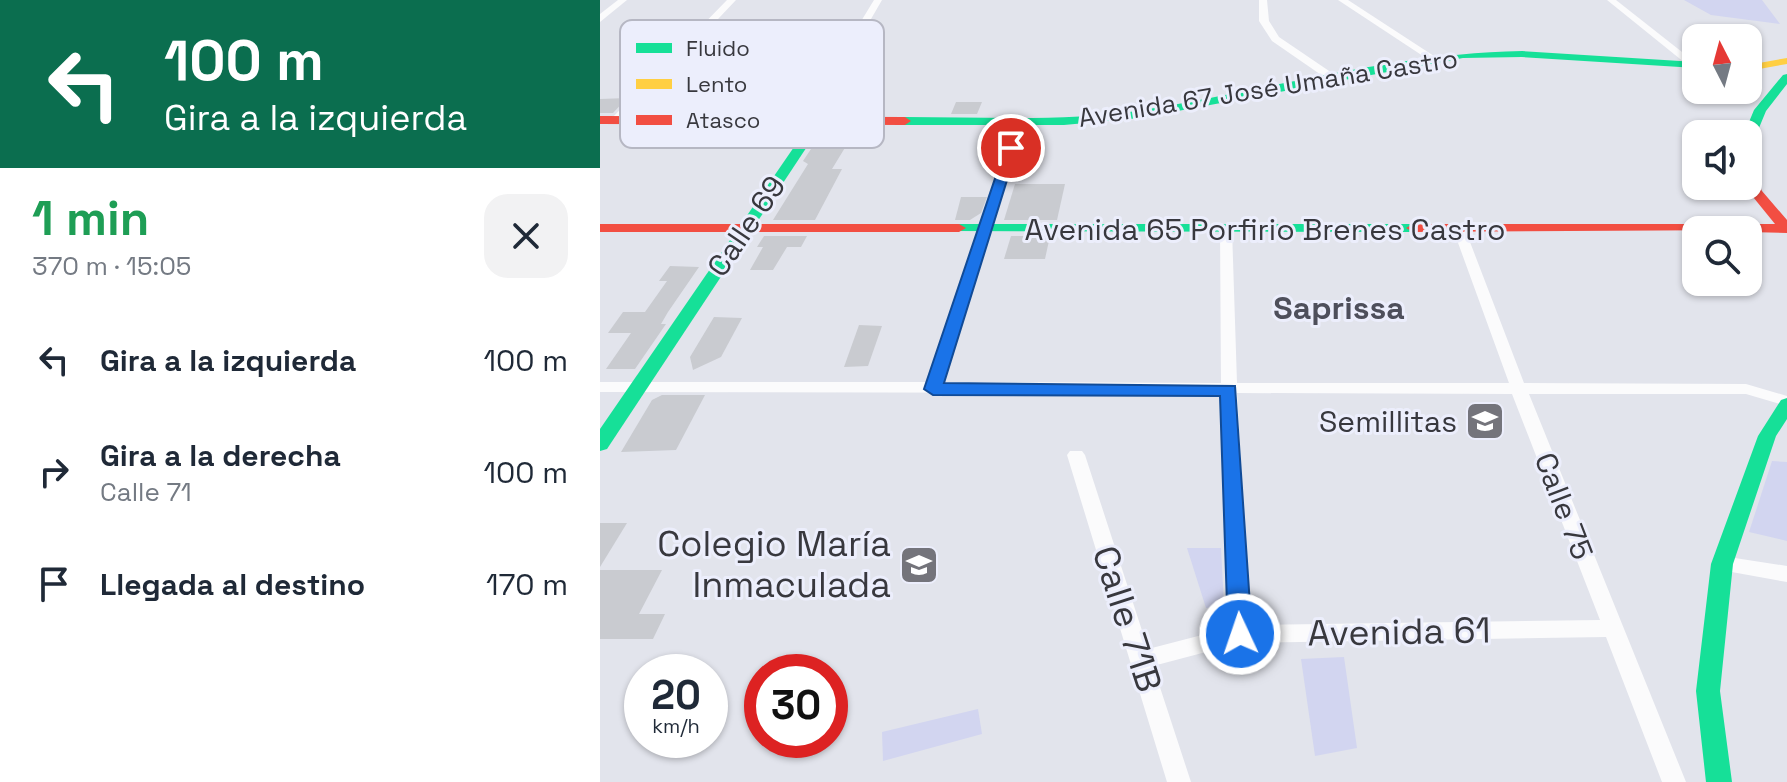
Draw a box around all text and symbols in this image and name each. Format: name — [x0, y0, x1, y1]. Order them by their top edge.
legend — [620, 20, 884, 148]
north arrow — [1682, 24, 1762, 104]
map controls — [1682, 24, 1762, 296]
text: 100 m — [164, 25, 324, 96]
icon: left — [32, 32, 136, 136]
text: Fluido — [686, 34, 750, 62]
street label: Avenida 67 José Umaña Castro — [1076, 41, 1460, 135]
text: Lento — [686, 70, 747, 98]
text: Gira a la izquierda — [164, 95, 467, 141]
text: Atasco — [686, 106, 760, 134]
pin — [977, 114, 1045, 182]
button: sound — [1682, 120, 1762, 200]
icon: arrive — [989, 126, 1033, 170]
street label: Calle 69 — [698, 168, 794, 284]
text: 1 min — [32, 188, 149, 249]
button: close — [484, 194, 568, 278]
street label: Avenida 65 Porfirio Brenes Castro — [1025, 210, 1505, 249]
button: search — [1682, 216, 1762, 296]
text: 370 m · 15:05 — [32, 249, 191, 283]
district label: Saprissa — [1273, 288, 1405, 328]
icon: left — [32, 338, 76, 382]
text: Gira a la izquierda — [100, 341, 356, 380]
text: 100 m — [483, 341, 568, 380]
school or university icon: Semillitas — [1464, 400, 1506, 442]
place label: Semillitas — [1319, 402, 1457, 441]
text: Gira a la derecha — [100, 436, 341, 475]
street label: Calle 75 — [1526, 447, 1602, 565]
icon: right — [32, 450, 76, 494]
text: 100 m — [483, 453, 568, 492]
text: Calle 71 — [100, 475, 192, 509]
place label: Colegio María Inmaculada — [657, 521, 891, 608]
street label: Calle 71B — [1082, 540, 1172, 698]
school or university icon: Colegio María Inmaculada — [898, 544, 940, 586]
icon: arrive — [32, 562, 76, 606]
text: Llegada al destino — [100, 565, 365, 604]
text: 170 m — [486, 565, 568, 604]
position arrow — [1198, 592, 1282, 676]
street label: Avenida 61 — [1307, 607, 1491, 657]
speed limit sign: 30 — [744, 654, 848, 758]
text: 20 — [651, 670, 701, 721]
text: km/h — [652, 713, 700, 739]

